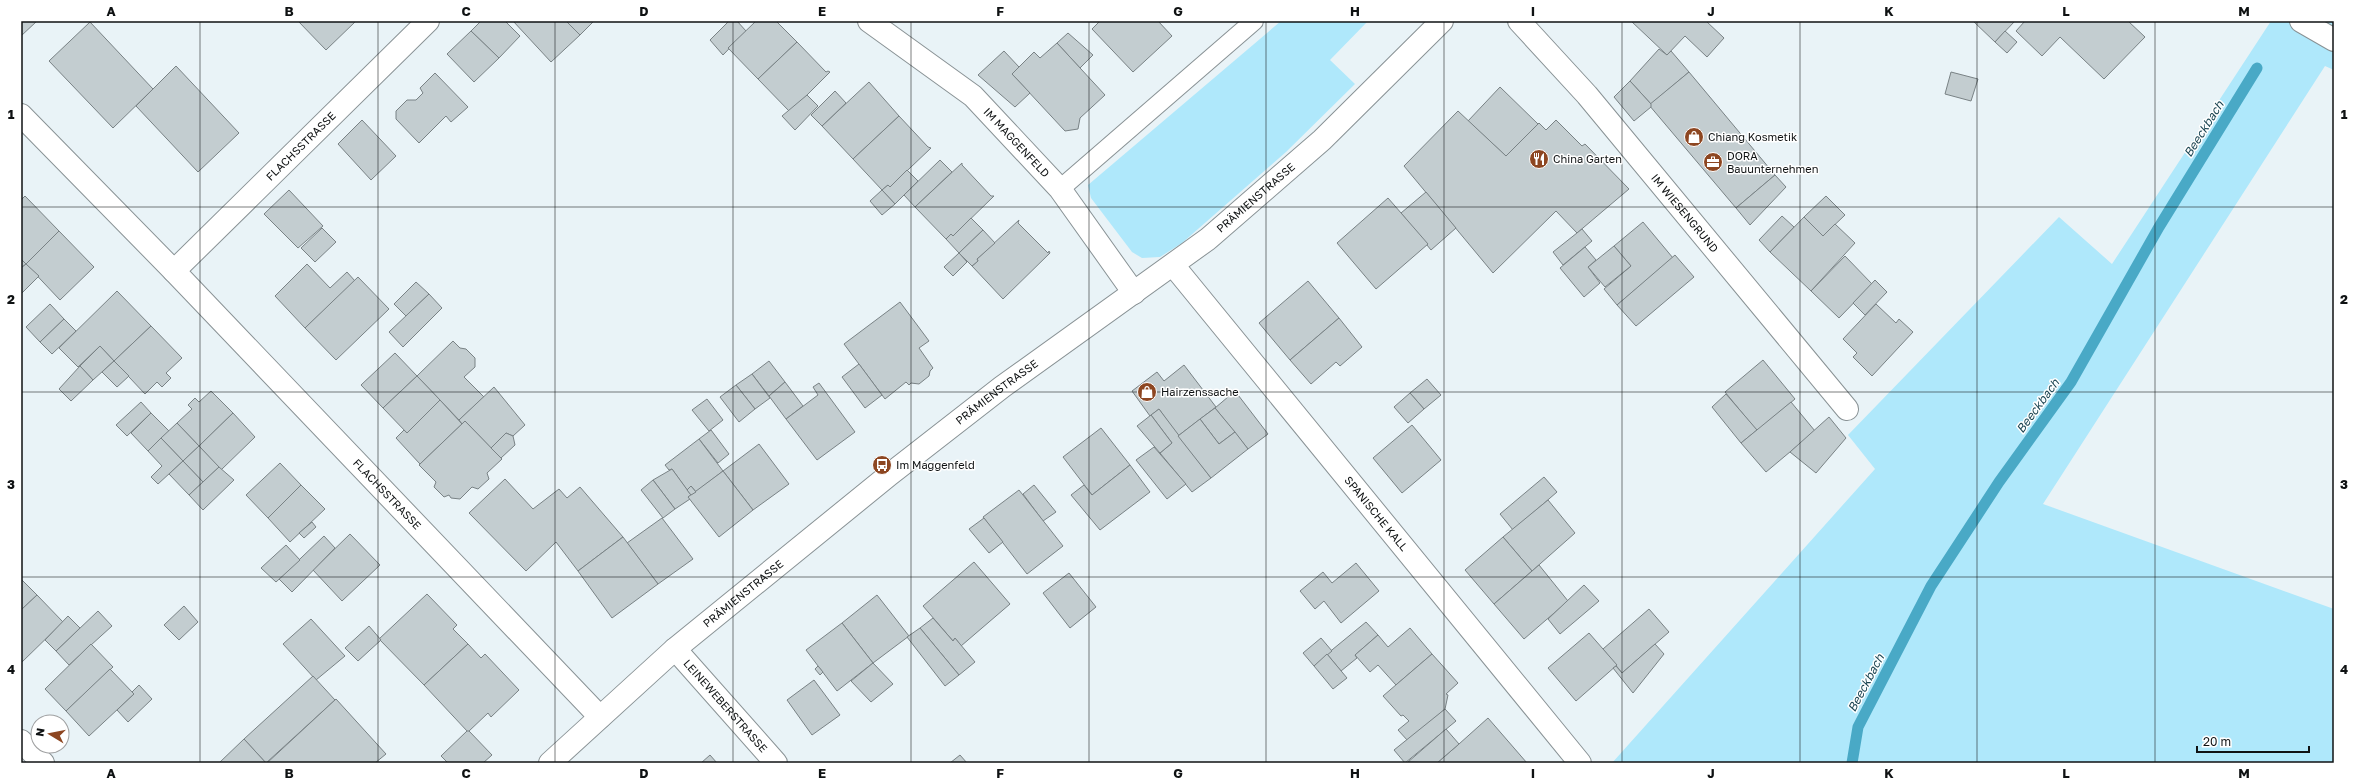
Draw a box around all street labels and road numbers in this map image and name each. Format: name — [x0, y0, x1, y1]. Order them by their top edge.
street label: IM MAGGENFELD — [981, 105, 1053, 180]
street label: FLACHSSTRASSE — [263, 108, 338, 183]
street label: PRÄMIENSTRASSE — [1214, 160, 1297, 235]
street label: IM WIESENGRUND — [1649, 171, 1722, 255]
street label: PRÄMIENSTRASSE — [953, 356, 1040, 427]
street label: FLACHSSTRASSE — [351, 456, 424, 532]
street label: SPANISCHE KALL — [1342, 473, 1411, 554]
street label: PRÄMIENSTRASSE — [700, 557, 786, 630]
street label: LEINEWEBERSTRASSE — [681, 656, 771, 755]

